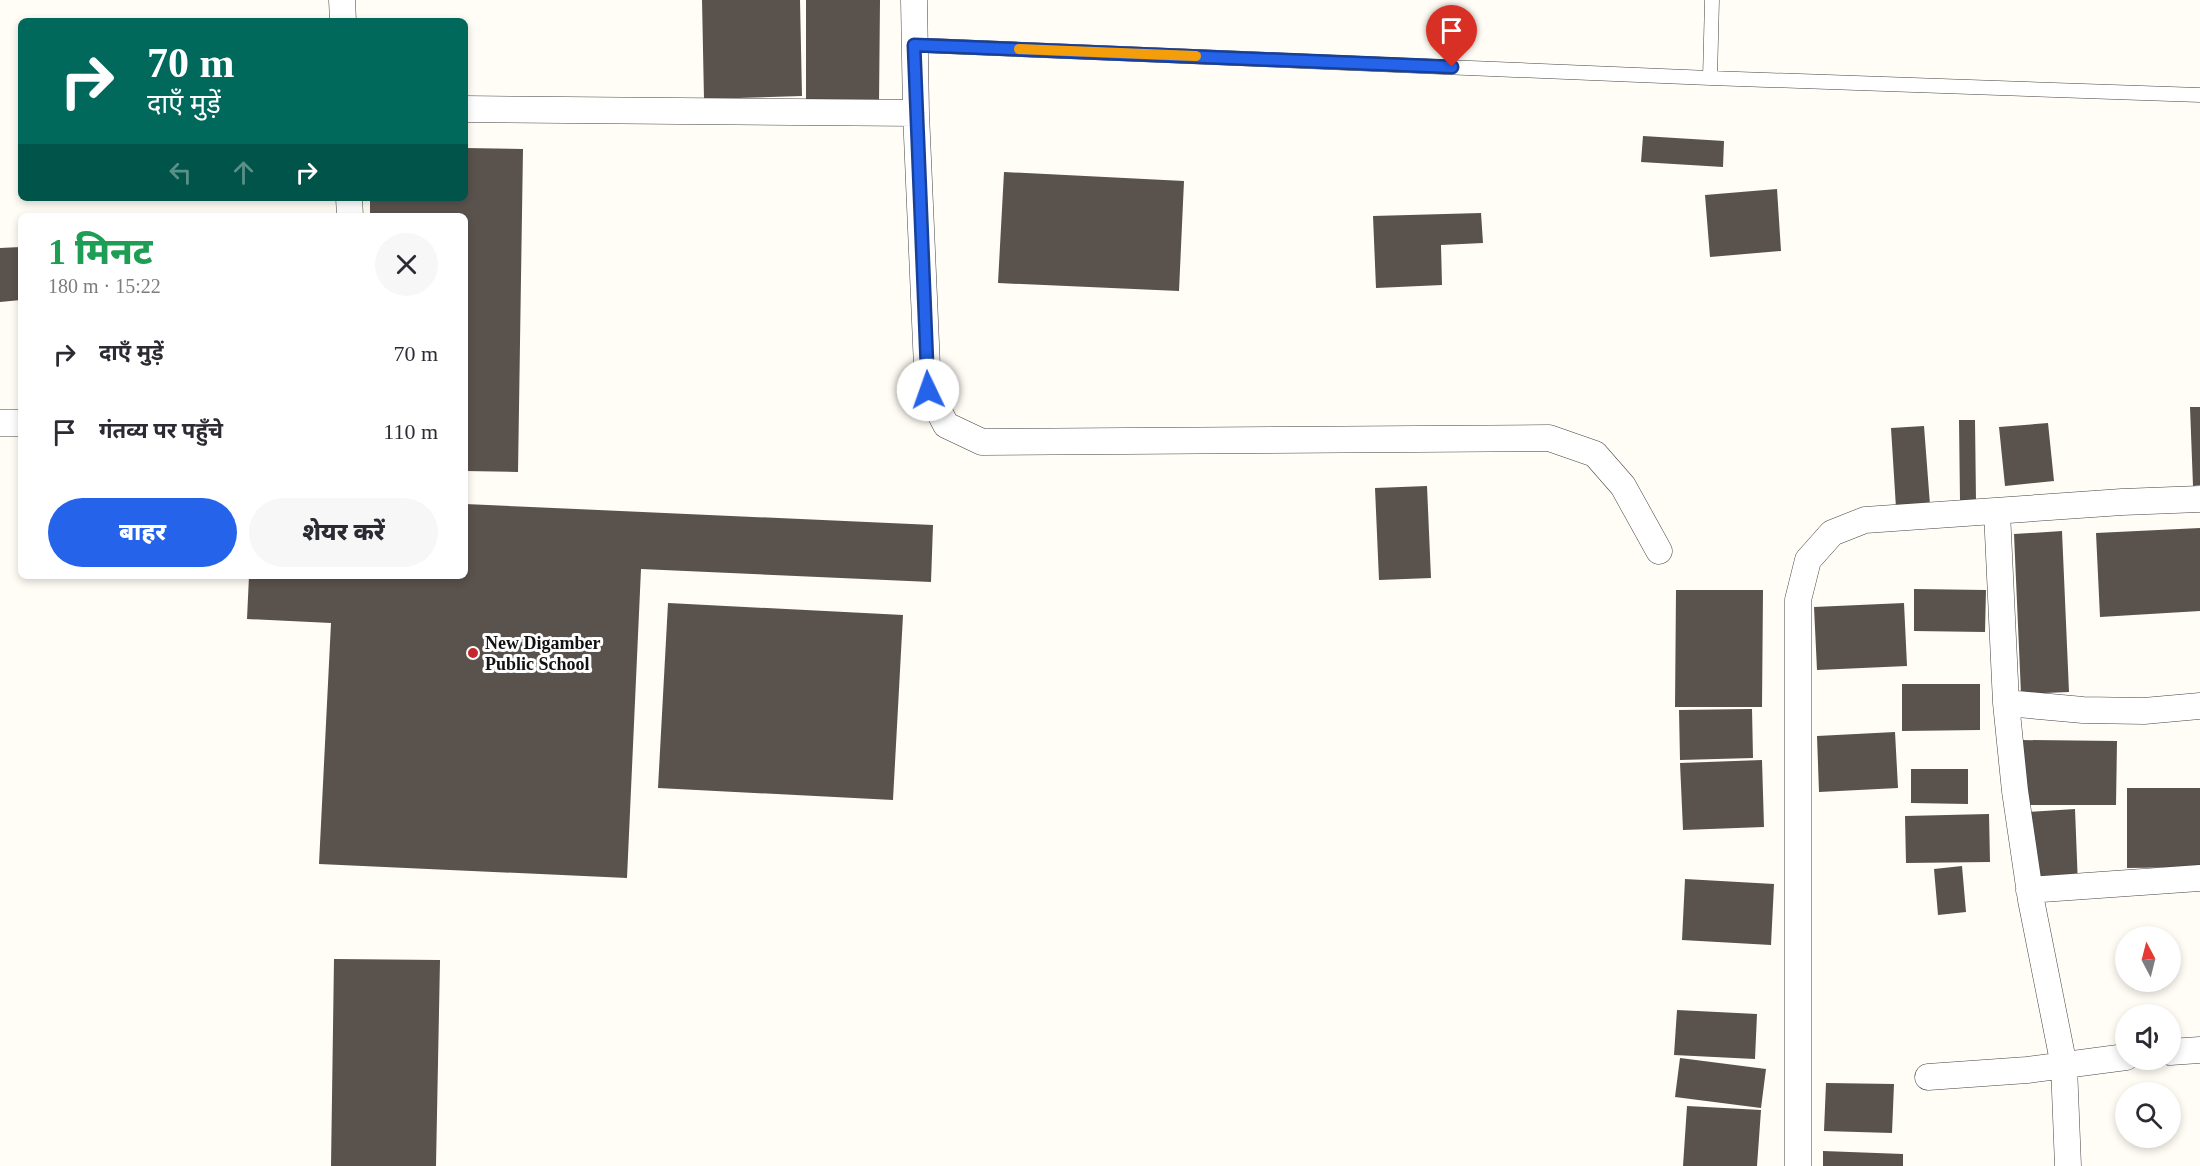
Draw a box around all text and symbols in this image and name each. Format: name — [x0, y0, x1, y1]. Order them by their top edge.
pin — [1426, 5, 1477, 67]
icon: arrive — [1435, 14, 1468, 47]
text: 70 m — [147, 40, 235, 86]
icon: right — [48, 42, 126, 120]
text: दाएँ मुड़ें — [147, 89, 221, 119]
icon: left — [164, 156, 197, 189]
icon: ahead — [227, 156, 260, 189]
icon: right — [290, 156, 323, 189]
text: 1 मिनट — [48, 232, 153, 272]
button: close — [375, 233, 438, 296]
text: 180 m · 15:22 — [48, 275, 161, 297]
icon: right — [48, 338, 81, 371]
text: दाएँ मुड़ें — [99, 340, 164, 365]
text: 70 m — [393, 341, 438, 366]
position arrow — [896, 358, 960, 422]
icon: arrive — [48, 416, 81, 449]
text: गंतव्य पर पहुँचे — [99, 418, 223, 443]
text: 110 m — [383, 419, 438, 444]
button: बाहर — [48, 498, 237, 567]
button: शेयर करें — [249, 498, 438, 567]
place label: New Digamber Public School — [485, 633, 600, 674]
marker: New Digamber Public School — [466, 646, 480, 660]
north arrow — [2115, 926, 2181, 992]
map controls — [2115, 926, 2181, 1148]
button: sound — [2115, 1004, 2181, 1070]
button: search — [2115, 1082, 2181, 1148]

